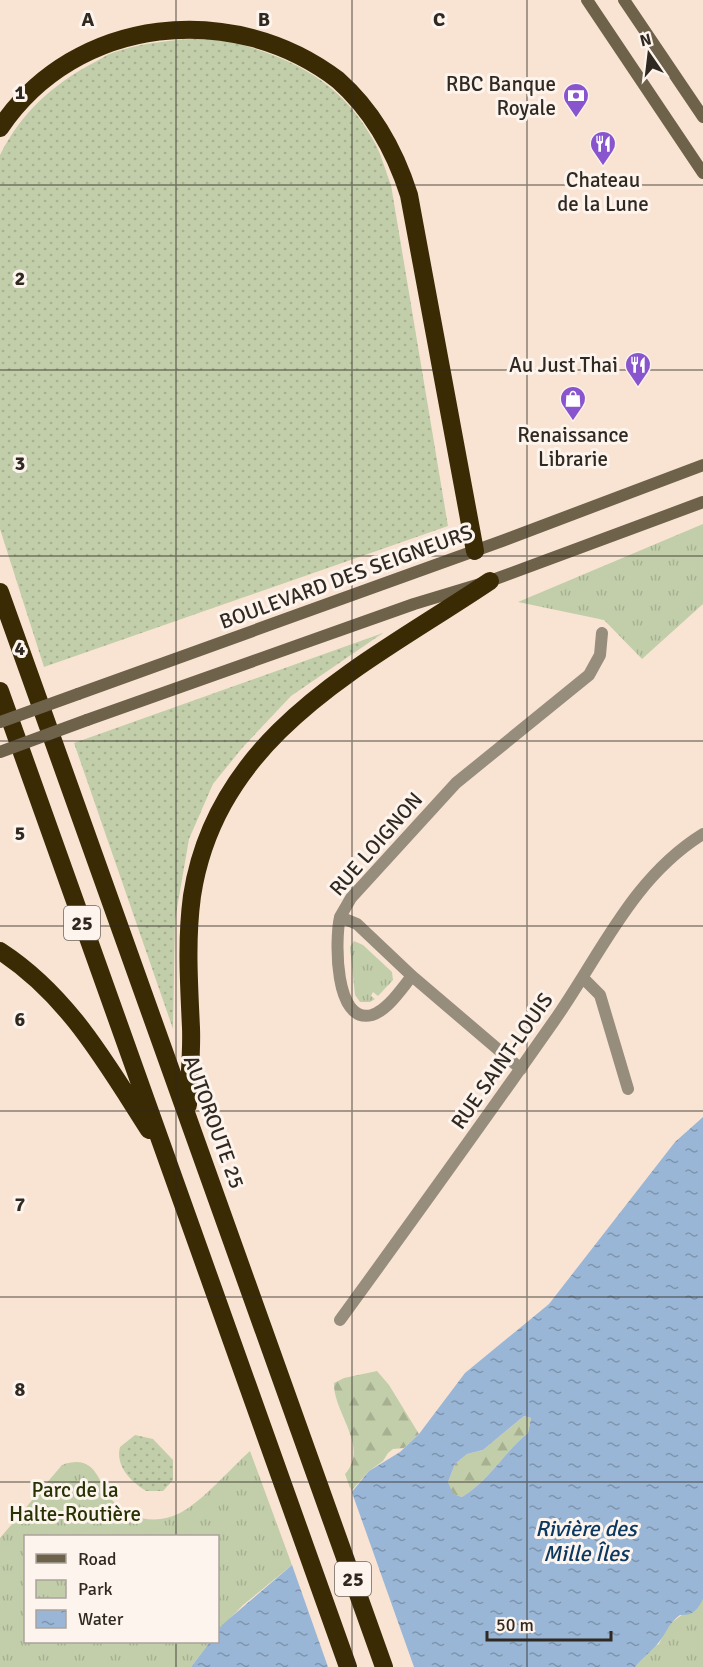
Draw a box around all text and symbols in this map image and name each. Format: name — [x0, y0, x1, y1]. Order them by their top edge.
text: A — [82, 7, 95, 32]
text: B — [258, 7, 270, 32]
text: C — [433, 7, 445, 32]
north arrow — [619, 24, 679, 84]
text: N — [638, 29, 653, 51]
place label: RBC Banque Royale — [446, 71, 556, 121]
text: 1 — [15, 80, 26, 105]
bank icon: RBC Banque Royale — [561, 81, 591, 119]
restaurant icon: Chateau de la Lune — [588, 129, 618, 167]
place label: Chateau de la Lune — [557, 167, 649, 217]
text: 2 — [15, 266, 25, 291]
restaurant icon: Au Just Thai — [623, 350, 653, 388]
place label: Au Just Thai — [509, 352, 618, 378]
shop icon: Renaissance Librarie — [558, 384, 588, 422]
place label: Renaissance Librarie — [517, 422, 629, 472]
text: 3 — [15, 451, 25, 476]
street label: BOULEVARD DES SEIGNEURS — [216, 519, 476, 635]
text: 4 — [15, 636, 26, 661]
street label: RUE LOIGNON — [324, 787, 428, 901]
text: 5 — [15, 821, 25, 846]
road number: 25 — [64, 906, 100, 940]
street label: RUE SAINT-LOUIS — [445, 988, 559, 1134]
text: 6 — [15, 1007, 26, 1032]
street label: AUTOROUTE 25 — [178, 1052, 250, 1192]
text: 7 — [15, 1192, 26, 1217]
text: 8 — [15, 1377, 26, 1402]
park label: Parc de la Halte-Routière — [9, 1477, 141, 1527]
water label: Rivière des Mille Îles — [535, 1515, 639, 1567]
legend — [24, 1535, 219, 1643]
text: Road — [78, 1548, 117, 1570]
road number: 25 — [335, 1562, 371, 1596]
text: Park — [78, 1578, 113, 1600]
scale bar — [487, 1604, 612, 1642]
text: Water — [78, 1608, 124, 1630]
text: 50 m — [496, 1614, 534, 1636]

